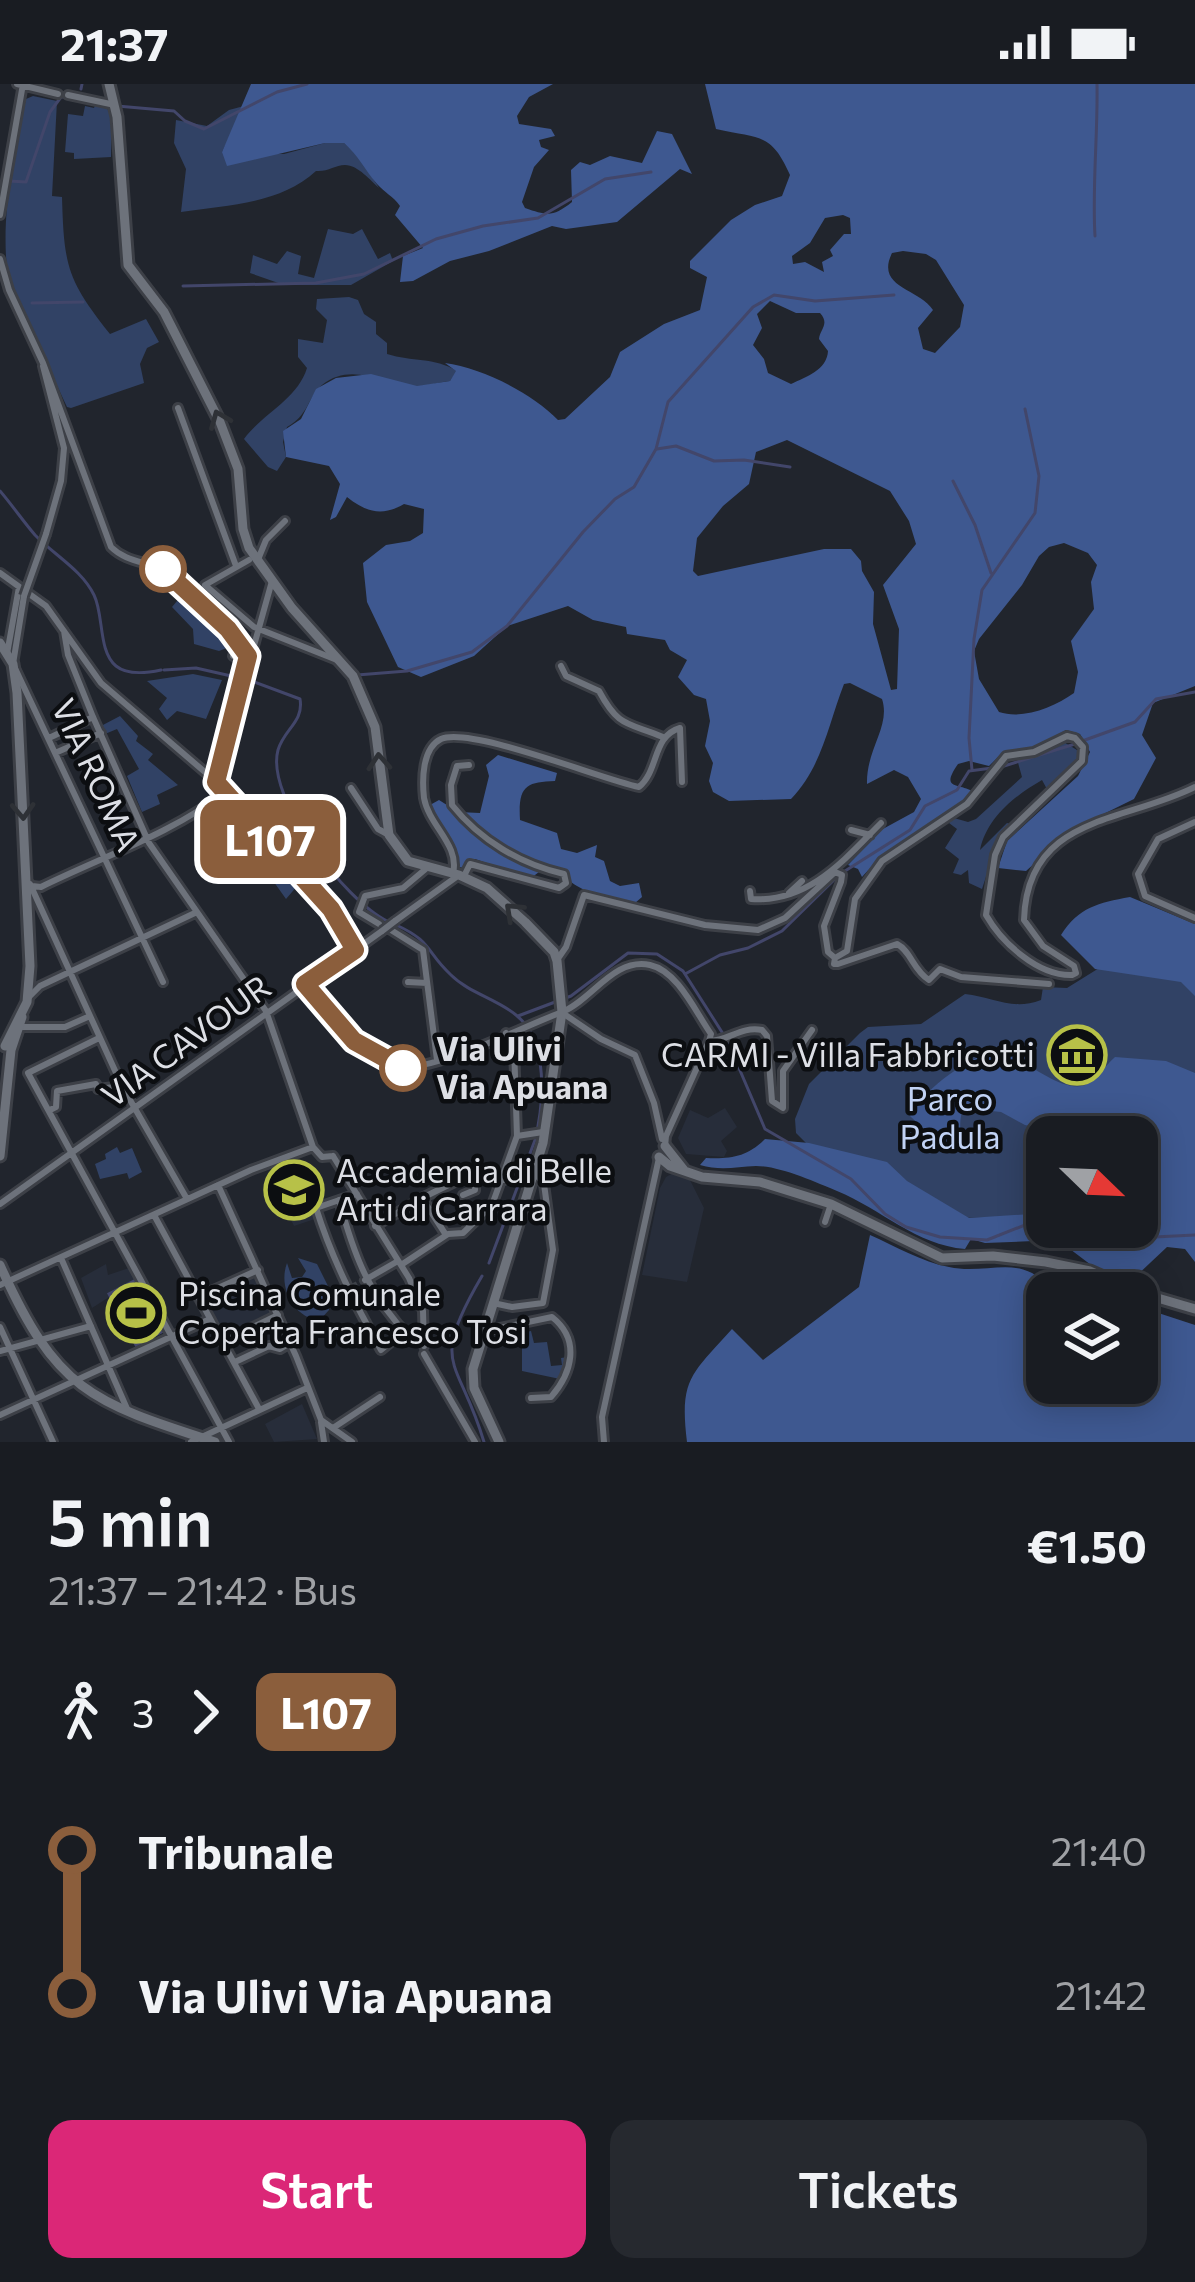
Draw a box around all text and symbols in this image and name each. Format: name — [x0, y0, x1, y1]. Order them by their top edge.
text: 21:37 — [60, 15, 168, 70]
one-way arrow — [209, 410, 233, 431]
unlabelled marker — [141, 547, 185, 591]
street label: VIA ROMA — [44, 692, 150, 857]
one-way arrow — [366, 752, 392, 771]
line badge: L107 — [186, 800, 354, 878]
one-way arrow — [10, 802, 36, 821]
text: L107 — [224, 813, 316, 865]
one-way arrow — [506, 904, 527, 925]
street label: VIA CAVOUR — [93, 965, 278, 1115]
museum icon: CARMI - Villa Fabbricotti — [1046, 1024, 1108, 1086]
place label: Via Ulivi Via Apuana — [436, 1027, 608, 1106]
place label: CARMI - Villa Fabbricotti — [661, 1033, 1035, 1074]
marker: Via Ulivi Via Apuana — [381, 1046, 425, 1090]
park label: Parco Padula — [899, 1077, 1001, 1156]
north arrow — [1026, 1116, 1158, 1248]
map controls — [1026, 1116, 1158, 1404]
place label: Accademia di Belle Arti di Carrara — [336, 1149, 612, 1228]
school or university icon: Accademia di Belle Arti di Carrara — [263, 1159, 325, 1221]
place label: Piscina Comunale Coperta Francesco Tosi — [178, 1272, 528, 1351]
button: layers — [1026, 1272, 1158, 1404]
sports icon: Piscina Comunale Coperta Francesco Tosi — [105, 1282, 167, 1344]
text: 5 min — [48, 1479, 212, 1560]
text: €1.50 — [1027, 1517, 1147, 1572]
text: 21:37 – 21:42 · Bus — [48, 1565, 357, 1613]
icon: walk — [48, 1679, 114, 1745]
icon: forward — [172, 1679, 238, 1745]
text: L107 — [280, 1686, 372, 1738]
text: 3 — [132, 1688, 154, 1736]
text: Tribunale — [138, 1823, 333, 1878]
text: 21:40 — [1051, 1826, 1147, 1874]
text: Via Ulivi Via Apuana — [138, 1967, 553, 2022]
text: 21:42 — [1055, 1970, 1147, 2018]
button: Start — [48, 2120, 586, 2258]
button: Tickets — [610, 2120, 1147, 2258]

